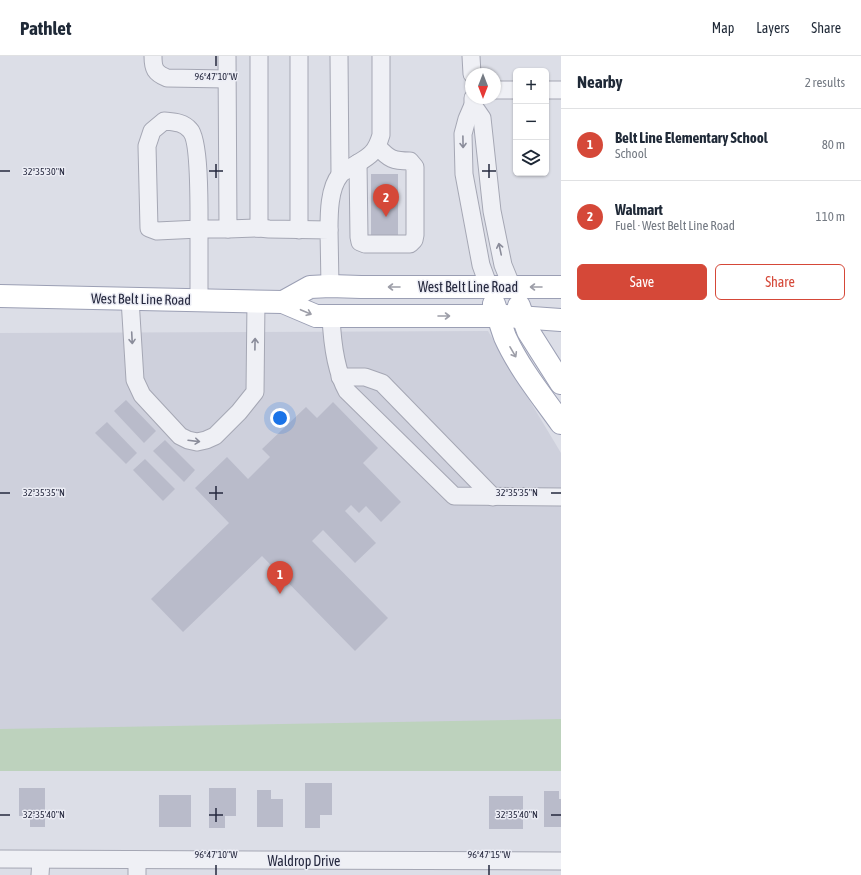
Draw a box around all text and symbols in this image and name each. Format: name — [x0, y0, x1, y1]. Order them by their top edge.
text: Pathlet — [20, 17, 71, 39]
text: Map — [712, 20, 734, 36]
text: Layers — [756, 20, 789, 36]
text: Share — [811, 20, 841, 36]
north arrow — [465, 68, 501, 104]
map controls — [513, 68, 549, 176]
button: + — [513, 68, 549, 104]
text: 96°47'10"W — [194, 71, 238, 82]
text: Nearby — [577, 72, 623, 92]
text: 2 results — [805, 75, 845, 90]
button: − — [513, 104, 549, 140]
text: Belt Line Elementary School — [615, 129, 768, 146]
one-way arrow — [460, 135, 467, 148]
text: 1 — [587, 137, 593, 152]
text: 80 m — [822, 137, 845, 152]
button: layers — [513, 140, 549, 176]
text: School — [615, 146, 647, 161]
text: 32°35'30"N — [23, 166, 65, 177]
pin: 2 — [373, 184, 399, 217]
text: Walmart — [615, 201, 663, 218]
text: 2 — [587, 209, 593, 224]
text: 110 m — [816, 209, 845, 224]
text: Fuel · West Belt Line Road — [615, 218, 735, 233]
one-way arrow — [496, 243, 504, 256]
button: Save — [577, 264, 707, 300]
button: Share — [715, 264, 845, 300]
street label: West Belt Line Road — [418, 279, 518, 295]
one-way arrow — [388, 283, 401, 291]
one-way arrow — [530, 283, 543, 291]
street label: West Belt Line Road — [91, 290, 191, 308]
one-way arrow — [300, 309, 312, 316]
one-way arrow — [437, 312, 450, 320]
one-way arrow — [128, 331, 135, 344]
one-way arrow — [251, 338, 259, 351]
one-way arrow — [510, 346, 518, 358]
your location — [270, 408, 290, 428]
one-way arrow — [187, 437, 200, 444]
text: 32°35'35"N — [23, 487, 65, 498]
text: 32°35'35"N — [496, 487, 538, 498]
pin: 1 — [267, 561, 293, 594]
text: 32°35'40"N — [23, 809, 65, 820]
text: 32°35'40"N — [496, 809, 538, 820]
text: 96°47'10"W — [194, 849, 238, 860]
text: 96°47'15"W — [467, 849, 511, 860]
street label: Waldrop Drive — [268, 853, 340, 869]

